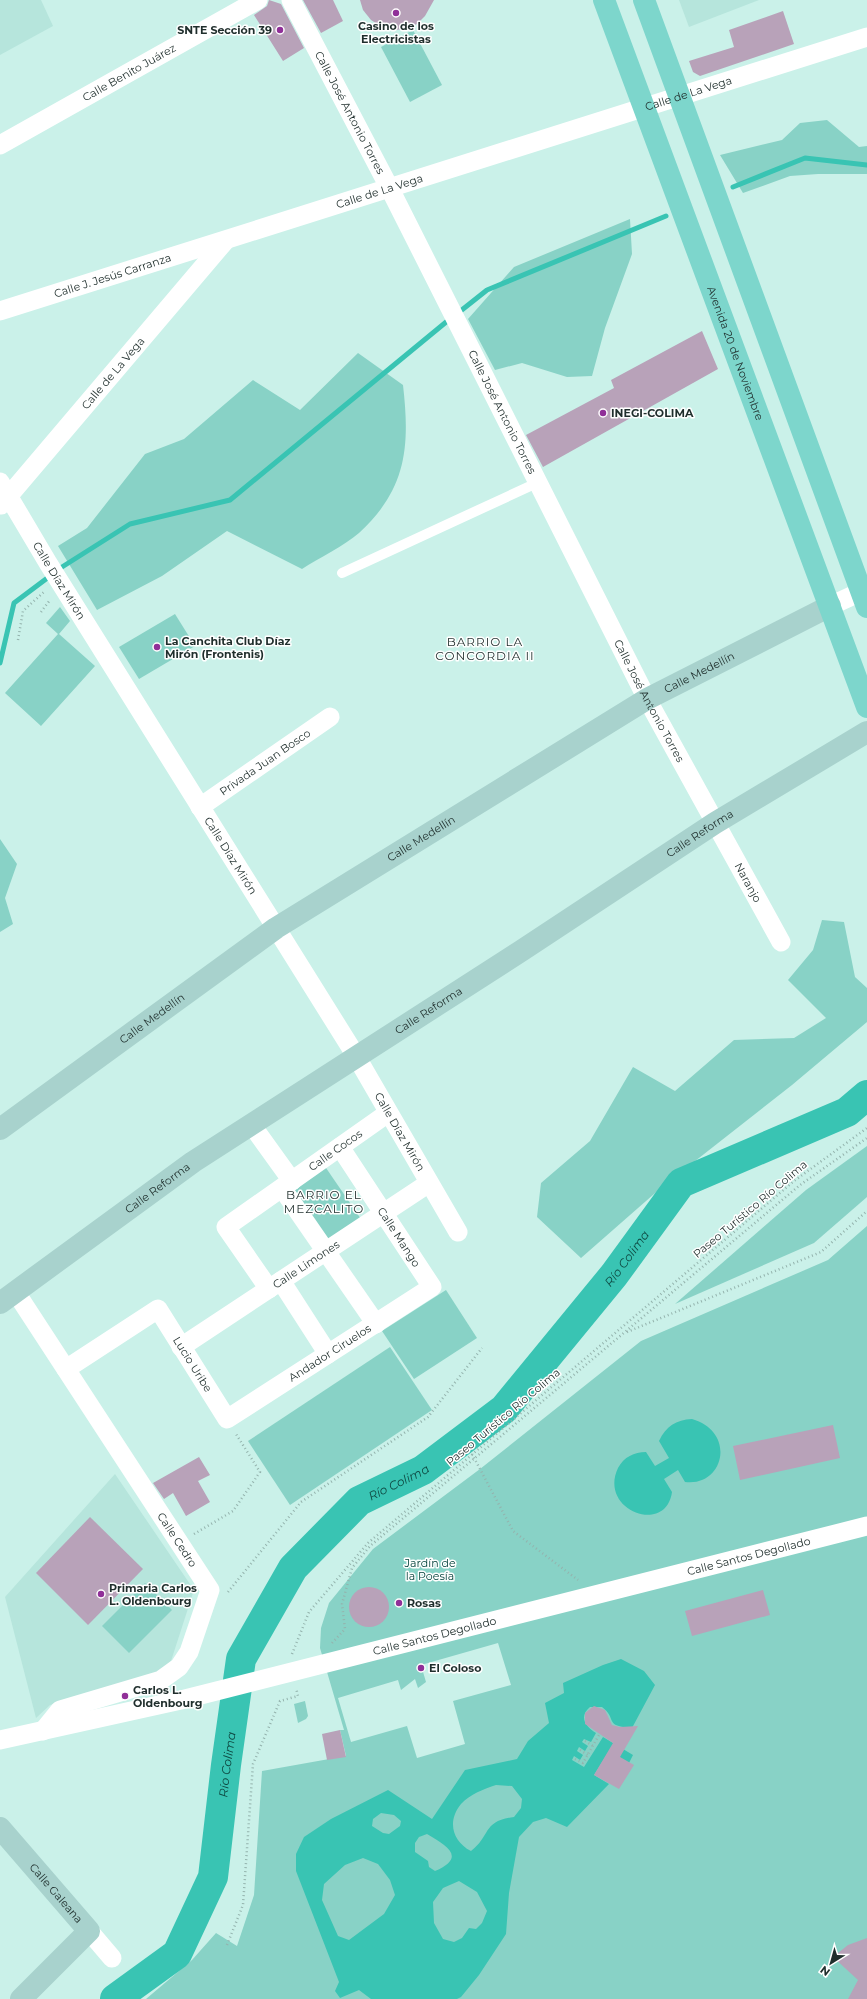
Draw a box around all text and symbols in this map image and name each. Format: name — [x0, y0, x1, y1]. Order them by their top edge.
marker: Casino de los Electricistas — [391, 8, 401, 18]
place label: Casino de los Electricistas — [358, 19, 434, 46]
place label: SNTE Sección 39 — [177, 23, 272, 37]
marker: SNTE Sección 39 — [275, 25, 285, 35]
street label: Calle Benito Juárez — [80, 40, 179, 104]
street label: Calle José Antonio Torres — [312, 49, 388, 177]
street label: Calle de La Vega — [643, 73, 734, 114]
street label: Calle de La Vega — [334, 171, 425, 211]
street label: Calle J. Jesús Carranza — [52, 250, 173, 301]
street label: Avenida 20 de Noviembre — [704, 284, 767, 423]
street label: Calle de La Vega — [78, 334, 147, 412]
street label: Calle José Antonio Torres — [465, 348, 540, 477]
place label: INEGI-COLIMA — [611, 406, 694, 420]
marker: INEGI-COLIMA — [598, 408, 608, 418]
street label: Calle Díaz Mirón — [30, 539, 89, 622]
place label: La Canchita Club Díaz Mirón (Frontenis) — [165, 634, 291, 661]
district label: BARRIO LA CONCORDIA II — [435, 634, 535, 663]
street label: Calle José Antonio Torres — [611, 637, 688, 765]
marker: La Canchita Club Díaz Mirón (Frontenis) — [152, 642, 162, 652]
street label: Calle Medellín — [662, 649, 737, 696]
street label: Privada Juan Bosco — [217, 726, 313, 798]
street label: Calle Reforma — [663, 807, 736, 860]
street label: Calle Medellín — [385, 812, 458, 865]
street label: Calle Díaz Mirón — [201, 814, 260, 897]
street label: Naranjo — [732, 860, 765, 905]
street label: Calle Reforma — [392, 984, 465, 1037]
street label: Calle Medellín — [117, 990, 187, 1047]
street label: Calle Díaz Mirón — [372, 1090, 428, 1174]
street label: Calle Cocos — [306, 1126, 365, 1174]
street label: Paseo Turístico Río Colima — [690, 1157, 810, 1261]
street label: Calle Reforma — [122, 1159, 193, 1216]
district label: BARRIO EL MEZCALITO — [284, 1187, 364, 1216]
street label: Calle Mango — [374, 1204, 424, 1270]
water label: Río Colima — [601, 1227, 652, 1289]
street label: Calle Limones — [270, 1237, 343, 1291]
street label: Andador Ciruelos — [286, 1321, 374, 1385]
street label: Lucio Uribe — [170, 1334, 215, 1395]
street label: Paseo Turístico Río Colima — [443, 1365, 563, 1469]
water label: Río Colima — [365, 1461, 432, 1503]
street label: Calle Cedro — [154, 1510, 200, 1570]
street label: Calle Santos Degollado — [685, 1534, 812, 1578]
park label: Jardín de la Poesía — [403, 1556, 456, 1583]
place label: Primaria Carlos L. Oldenbourg — [109, 1581, 197, 1608]
marker: Primaria Carlos L. Oldenbourg — [96, 1589, 106, 1599]
place label: Rosas — [407, 1596, 441, 1610]
marker: Rosas — [394, 1598, 404, 1608]
street label: Calle Santos Degollado — [371, 1613, 498, 1658]
place label: El Coloso — [429, 1661, 481, 1675]
marker: El Coloso — [416, 1663, 426, 1673]
place label: Carlos L. Oldenbourg — [133, 1683, 202, 1710]
marker: Carlos L. Oldenbourg — [120, 1691, 130, 1701]
water label: Río Colima — [215, 1731, 238, 1798]
street label: Calle Galeana — [27, 1860, 86, 1926]
north arrow — [811, 1943, 851, 1983]
text: N — [817, 1963, 833, 1979]

